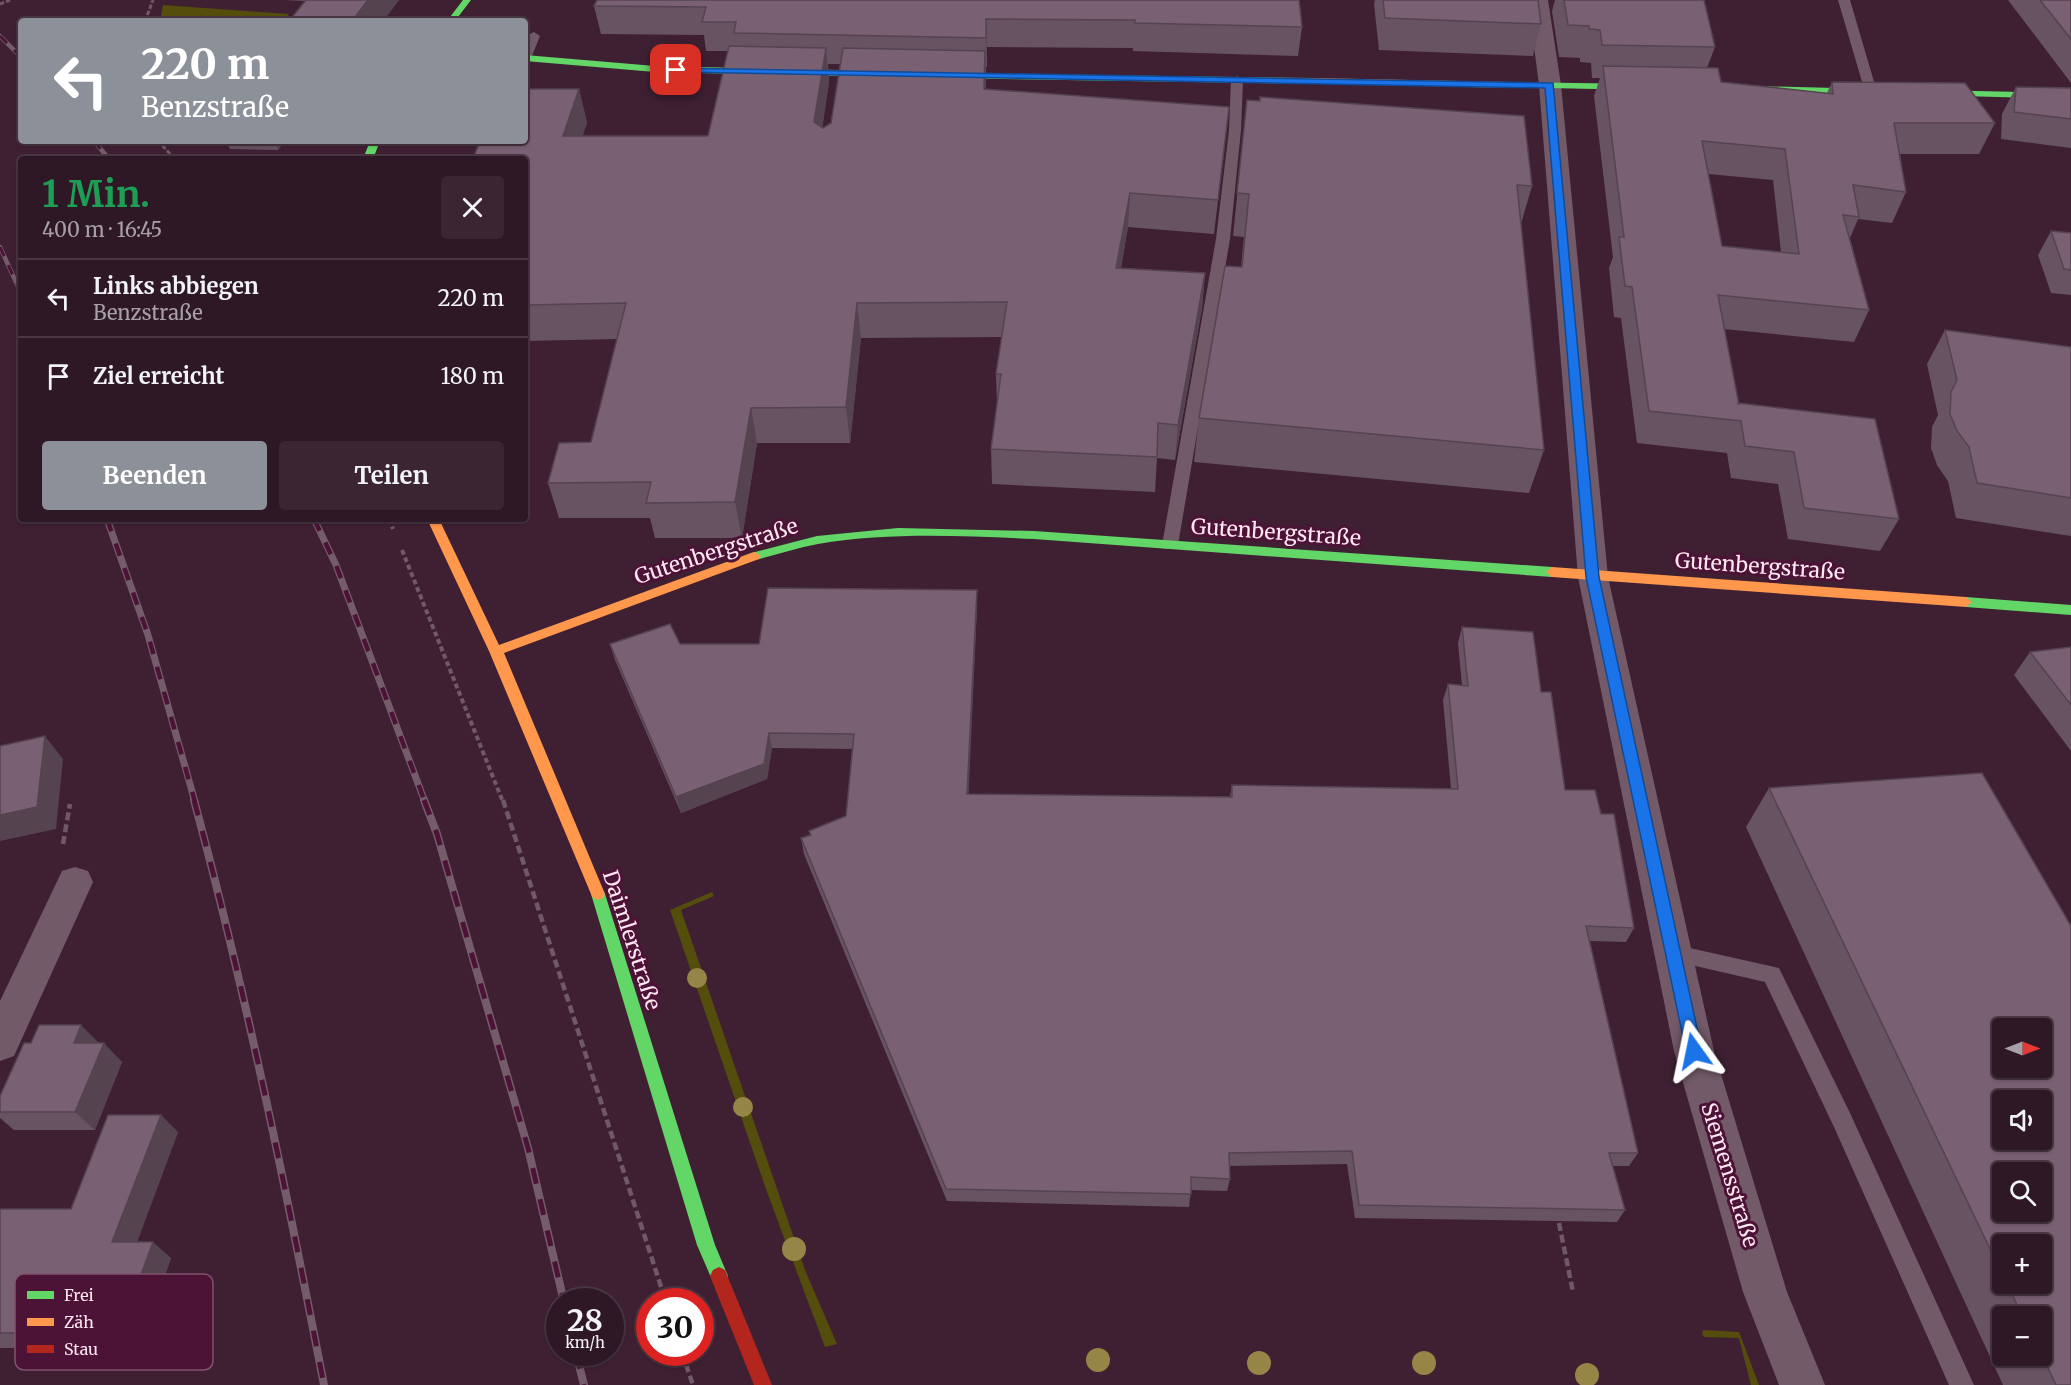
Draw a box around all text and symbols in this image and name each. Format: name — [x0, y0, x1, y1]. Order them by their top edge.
text: 220 m — [141, 38, 269, 90]
icon: left — [42, 42, 120, 120]
pin — [650, 44, 701, 95]
icon: arrive — [659, 53, 692, 86]
text: Benzstraße — [141, 90, 289, 124]
text: 1 Min. — [42, 172, 150, 217]
button: close — [441, 176, 504, 239]
text: 400 m · 16:45 — [42, 217, 162, 242]
text: Links abbiegen — [93, 272, 259, 300]
icon: left — [42, 282, 75, 315]
text: 220 m — [437, 284, 504, 312]
text: Benzstraße — [93, 300, 203, 325]
icon: arrive — [42, 360, 75, 393]
text: Ziel erreicht — [93, 362, 224, 390]
text: 180 m — [440, 362, 504, 390]
button: Beenden — [42, 441, 267, 510]
button: Teilen — [279, 441, 504, 510]
street label: Gutenbergstraße — [631, 512, 801, 590]
street label: Gutenbergstraße — [1190, 513, 1362, 551]
street label: Gutenbergstraße — [1674, 547, 1846, 585]
street label: Daimlerstraße — [597, 867, 667, 1013]
north arrow — [1992, 1018, 2052, 1078]
map controls — [1992, 1018, 2052, 1366]
position arrow — [1662, 1019, 1726, 1083]
button: sound — [1992, 1090, 2052, 1150]
street label: Siemensstraße — [1695, 1099, 1765, 1251]
button: search — [1992, 1162, 2052, 1222]
button: + — [1992, 1234, 2052, 1294]
legend — [15, 1274, 213, 1370]
text: Frei — [64, 1285, 94, 1305]
speed limit sign: 30 — [636, 1288, 714, 1366]
text: 28 — [567, 1301, 603, 1339]
button: − — [1992, 1306, 2052, 1366]
text: Zäh — [64, 1312, 94, 1332]
text: km/h — [565, 1333, 605, 1352]
text: Stau — [64, 1339, 98, 1359]

